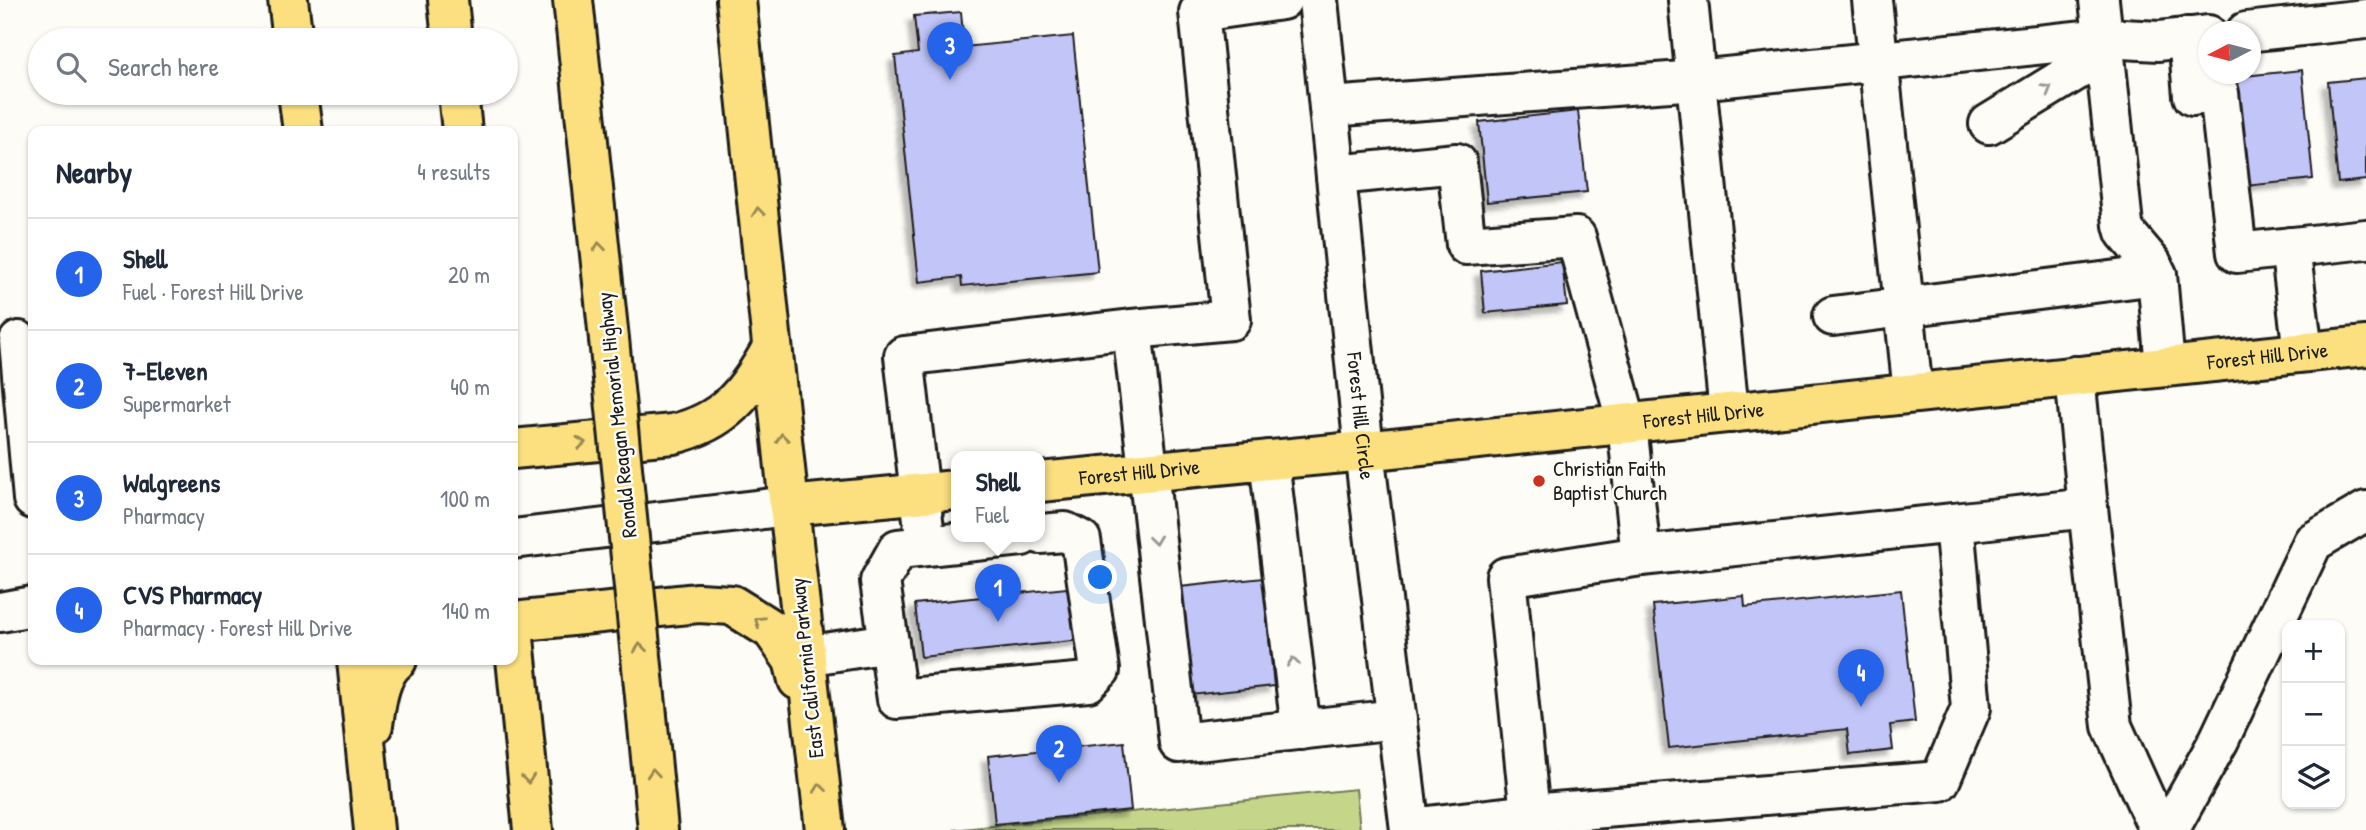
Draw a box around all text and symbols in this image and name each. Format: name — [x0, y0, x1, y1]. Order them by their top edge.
north arrow — [2198, 21, 2261, 84]
pin: 3 — [927, 22, 973, 80]
search box — [28, 28, 518, 105]
icon: search — [52, 48, 90, 86]
text: Search here — [108, 49, 219, 84]
one-way arrow — [2039, 84, 2052, 97]
text: Nearby — [56, 152, 132, 192]
text: 4 results — [417, 156, 490, 187]
one-way arrow — [751, 206, 766, 217]
text: Shell — [123, 241, 167, 276]
one-way arrow — [592, 241, 607, 253]
text: 1 — [75, 259, 83, 290]
text: 20 m — [448, 259, 490, 290]
text: Fuel · Forest Hill Drive — [123, 276, 304, 307]
street label: Ronald Reagan Memorial Highway — [589, 291, 644, 539]
street label: Forest Hill Drive — [2205, 335, 2329, 377]
street label: Forest Hill Circle — [1340, 350, 1382, 481]
text: 7-Eleven — [123, 353, 208, 388]
text: 2 — [74, 371, 84, 402]
text: 40 m — [450, 371, 490, 402]
text: Supermarket — [123, 388, 231, 419]
street label: Forest Hill Drive — [1641, 394, 1765, 436]
one-way arrow — [775, 432, 790, 443]
one-way arrow — [575, 435, 586, 450]
popup — [951, 451, 1045, 542]
street label: Forest Hill Drive — [1077, 452, 1201, 492]
place label: Christian Faith Baptist Church — [1553, 454, 1667, 507]
text: Shell — [976, 464, 1020, 499]
text: Walgreens — [123, 465, 220, 500]
marker: Christian Faith Baptist Church — [1531, 473, 1547, 489]
text: 3 — [74, 483, 84, 514]
text: 100 m — [440, 483, 490, 514]
text: Fuel — [976, 499, 1009, 530]
text: Pharmacy — [123, 500, 205, 531]
one-way arrow — [1148, 534, 1163, 546]
your location — [1083, 560, 1117, 594]
pin: 1 — [975, 564, 1021, 622]
street label: East California Parkway — [783, 576, 830, 760]
text: CVS Pharmacy — [123, 577, 262, 612]
text: 4 — [75, 595, 83, 626]
text: 140 m — [442, 595, 490, 626]
text: Pharmacy · Forest Hill Drive — [123, 612, 352, 643]
one-way arrow — [754, 617, 767, 629]
map controls — [2282, 620, 2345, 809]
button: + — [2282, 620, 2345, 683]
one-way arrow — [633, 642, 648, 653]
pin: 4 — [1838, 649, 1884, 707]
one-way arrow — [1285, 656, 1300, 668]
button: − — [2282, 683, 2345, 746]
pin: 2 — [1036, 725, 1082, 783]
button: layers — [2282, 746, 2345, 809]
one-way arrow — [645, 767, 660, 779]
one-way arrow — [520, 774, 535, 785]
one-way arrow — [813, 782, 828, 794]

